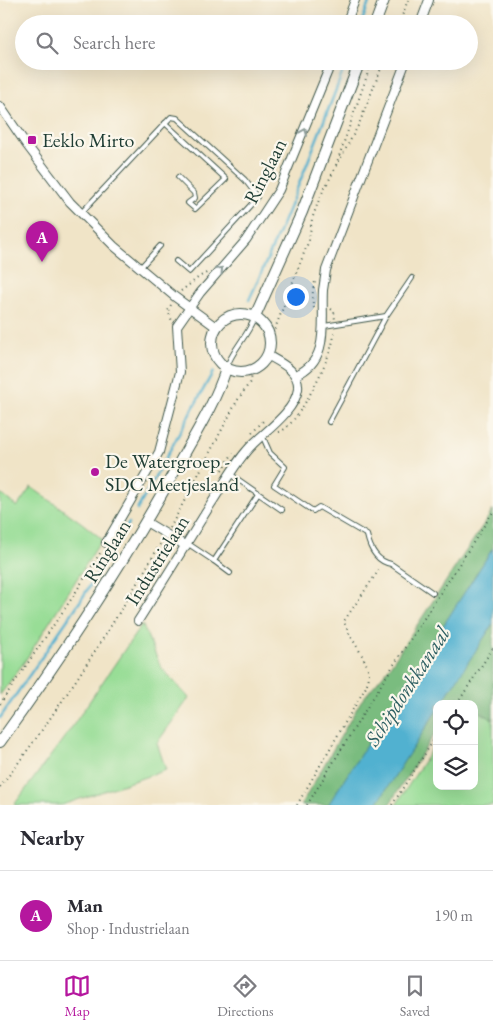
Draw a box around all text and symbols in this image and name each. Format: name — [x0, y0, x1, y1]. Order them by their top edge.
search box — [15, 15, 478, 70]
icon: search — [33, 29, 61, 57]
text: Search here — [73, 30, 155, 55]
place label: Eeklo Mirto — [42, 127, 135, 153]
one-way arrow — [297, 128, 308, 137]
marker: Eeklo Mirto — [26, 134, 38, 146]
street label: Ringlaan — [238, 134, 293, 208]
pin: A — [26, 221, 58, 262]
one-way arrow — [214, 266, 223, 275]
your location — [283, 284, 309, 310]
place label: De Watergroep - SDC Meetjesland — [105, 448, 240, 497]
marker: De Watergroep - SDC Meetjesland — [89, 466, 101, 478]
street label: Industrielaan — [119, 510, 195, 610]
street label: Ringlaan — [77, 514, 137, 587]
water label: Schipdonkkanaal — [358, 620, 456, 752]
map controls — [433, 700, 478, 790]
button: locate — [433, 700, 478, 745]
button: layers — [433, 745, 478, 790]
text: Nearby — [20, 824, 84, 851]
text: Man — [67, 893, 103, 918]
text: A — [30, 905, 42, 926]
text: 190 m — [434, 905, 473, 926]
text: Shop · Industrielaan — [67, 918, 190, 939]
tab: Map — [63, 972, 91, 1020]
tab: Directions — [217, 972, 274, 1020]
tab: Saved — [400, 972, 430, 1020]

